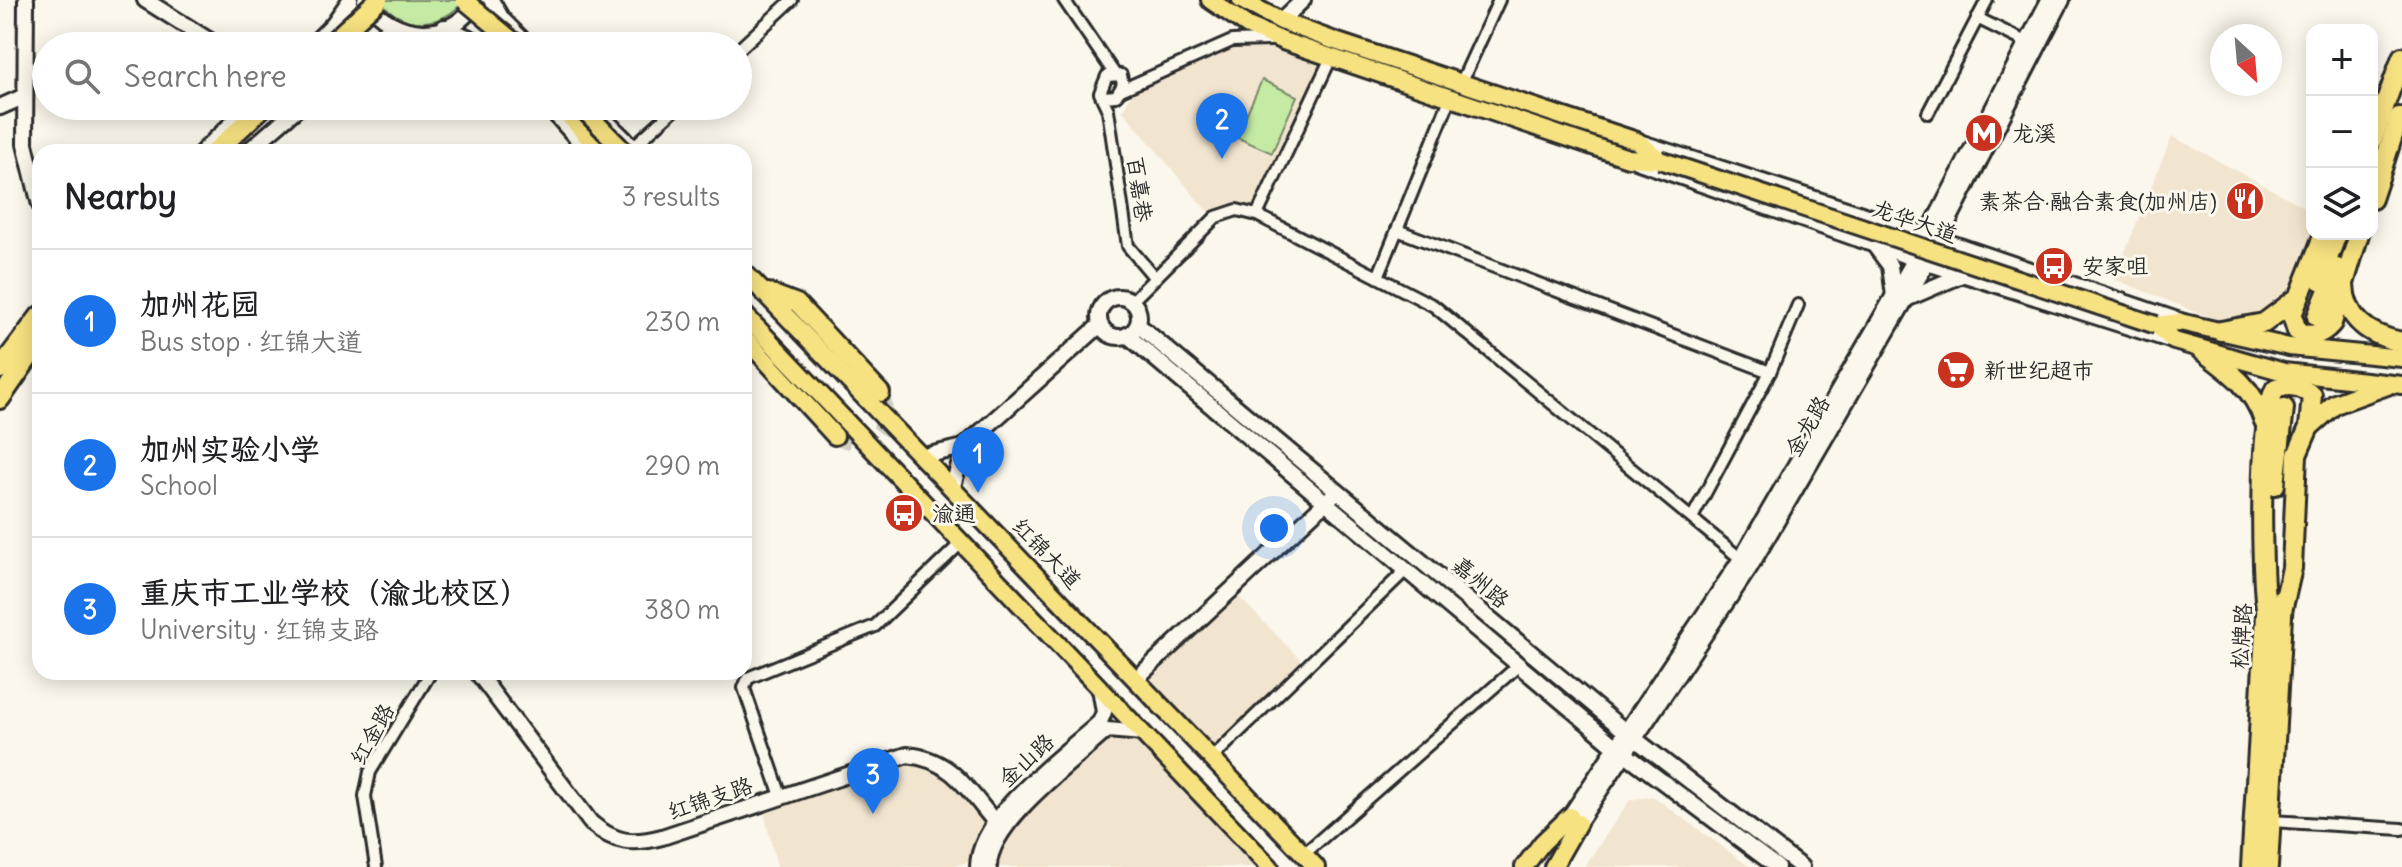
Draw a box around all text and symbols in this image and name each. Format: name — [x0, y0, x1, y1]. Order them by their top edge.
north arrow — [2210, 24, 2282, 96]
map controls — [2306, 24, 2378, 240]
button: + — [2306, 24, 2378, 96]
search box — [32, 32, 752, 120]
icon: search — [60, 54, 104, 98]
text: Search here — [124, 57, 287, 95]
pin: 2 — [1196, 93, 1248, 159]
button: − — [2306, 96, 2378, 168]
metro station icon: 龙溪 — [1963, 112, 2005, 154]
place label: 龙溪 — [2012, 119, 2056, 147]
street label: 百嘉巷 — [1122, 154, 1158, 224]
button: layers — [2306, 168, 2378, 240]
text: Nearby — [64, 175, 177, 218]
text: 3 results — [622, 180, 720, 213]
restaurant icon: 素茶合·融合素食(加州店) — [2224, 180, 2266, 222]
place label: 素茶合·融合素食(加州店) — [1979, 187, 2217, 215]
street label: 龙华大道 — [1869, 193, 1961, 249]
bus stop icon: 安家咀 — [2033, 245, 2075, 287]
place label: 安家咀 — [2082, 252, 2148, 280]
text: 加州花园 — [140, 285, 260, 323]
text: 1 — [85, 305, 95, 338]
text: 230 m — [645, 305, 720, 338]
text: Bus stop · 红锦大道 — [140, 325, 362, 358]
supermarket icon: 新世纪超市 — [1935, 349, 1977, 391]
place label: 新世纪超市 — [1984, 356, 2094, 384]
street label: 金龙路 — [1778, 390, 1836, 462]
pin: 1 — [952, 427, 1004, 493]
text: 加州实验小学 — [140, 430, 320, 468]
text: 2 — [83, 449, 97, 482]
text: 290 m — [645, 449, 720, 482]
text: School — [140, 469, 218, 502]
bus stop icon: 渝通 — [883, 492, 925, 534]
place label: 渝通 — [932, 499, 976, 527]
your location — [1254, 508, 1294, 548]
street label: 红锦大道 — [1006, 512, 1088, 594]
street label: 嘉州路 — [1447, 550, 1515, 614]
text: 重庆市工业学校（渝北校区） — [140, 573, 530, 611]
text: 3 — [83, 593, 97, 626]
text: 380 m — [644, 593, 720, 626]
street label: 松牌路 — [2225, 602, 2257, 670]
text: University · 红锦支路 — [140, 613, 379, 646]
street label: 红金路 — [344, 698, 400, 770]
street label: 金山路 — [992, 727, 1060, 793]
pin: 3 — [847, 748, 899, 814]
street label: 红锦支路 — [664, 770, 756, 826]

